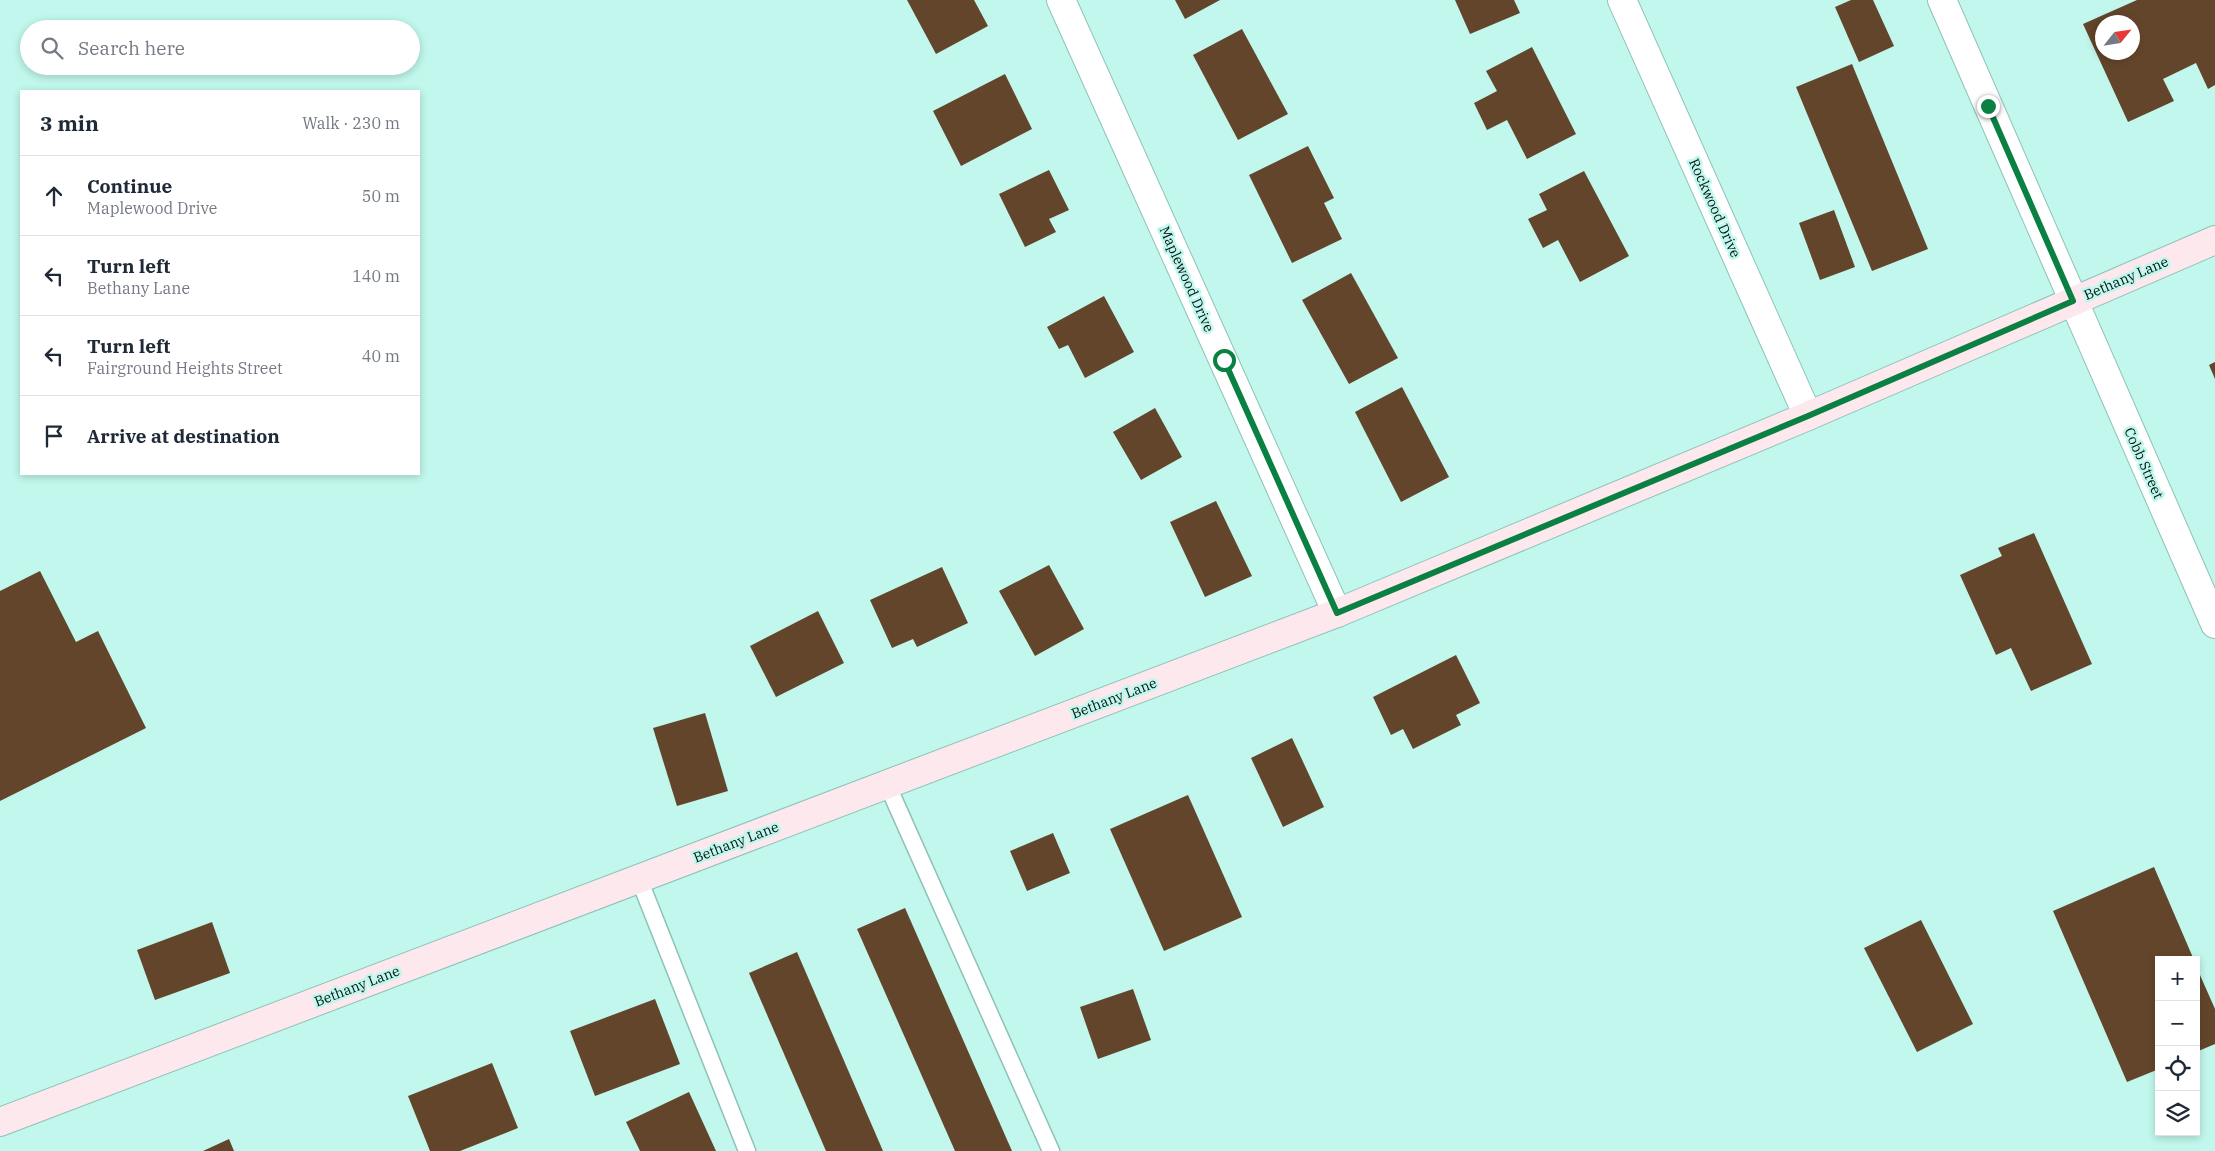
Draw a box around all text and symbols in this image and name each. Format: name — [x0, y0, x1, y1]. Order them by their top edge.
north arrow — [2095, 15, 2140, 60]
search box — [20, 20, 420, 75]
icon: search — [38, 34, 66, 62]
text: Search here — [78, 36, 185, 60]
route end — [1977, 95, 2000, 118]
text: 3 min — [40, 109, 99, 137]
text: Walk · 230 m — [302, 113, 400, 133]
street label: Rockwood Drive — [1685, 156, 1745, 260]
text: Continue — [87, 174, 172, 198]
icon: ahead — [40, 182, 68, 210]
text: 50 m — [362, 186, 400, 206]
text: Maplewood Drive — [87, 198, 217, 218]
street label: Maplewood Drive — [1156, 223, 1218, 335]
street label: Bethany Lane — [2081, 252, 2171, 304]
text: Turn left — [87, 254, 170, 278]
icon: left — [40, 262, 68, 290]
text: 140 m — [352, 266, 400, 286]
text: Bethany Lane — [87, 278, 190, 298]
text: Turn left — [87, 334, 170, 358]
icon: left — [40, 342, 68, 370]
text: 40 m — [362, 346, 400, 366]
route start — [1213, 349, 1236, 372]
text: Fairground Heights Street — [87, 358, 283, 378]
icon: arrive — [40, 422, 68, 450]
text: Arrive at destination — [87, 424, 280, 448]
street label: Cobb Street — [2120, 425, 2168, 501]
street label: Bethany Lane — [1069, 673, 1159, 723]
street label: Bethany Lane — [691, 817, 781, 867]
map controls — [2155, 956, 2200, 1136]
button: + — [2155, 956, 2200, 1001]
street label: Bethany Lane — [312, 961, 402, 1011]
button: − — [2155, 1001, 2200, 1046]
button: locate — [2155, 1046, 2200, 1091]
button: layers — [2155, 1091, 2200, 1136]

